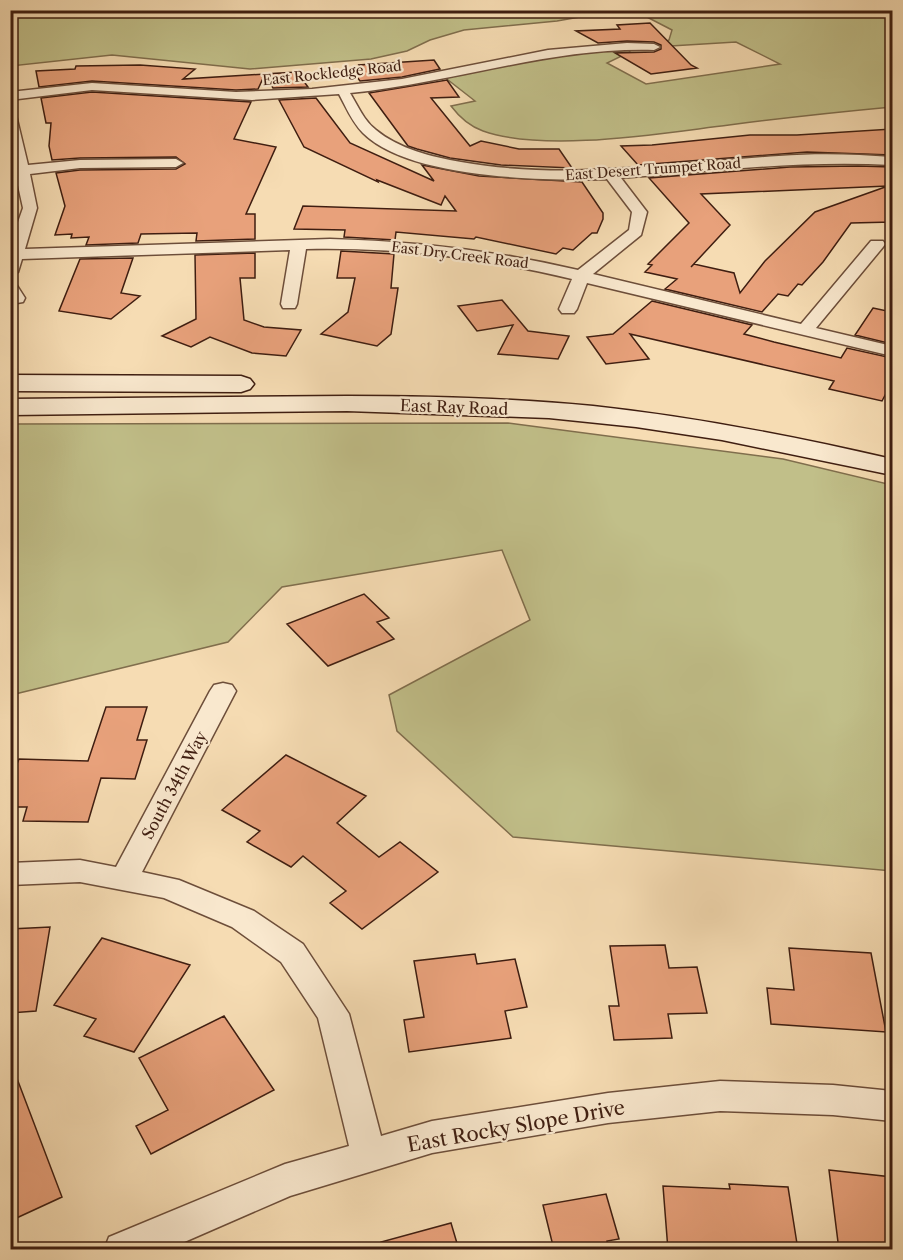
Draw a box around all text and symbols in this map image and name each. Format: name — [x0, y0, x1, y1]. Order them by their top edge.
street label: East Rockledge Road — [261, 57, 403, 89]
street label: East Desert Trumpet Road — [565, 154, 742, 184]
street label: East Dry Creek Road — [390, 238, 530, 272]
street label: East Ray Road — [400, 395, 509, 419]
street label: South 34th Way — [137, 727, 211, 842]
street label: East Rocky Slope Drive — [405, 1095, 627, 1157]

